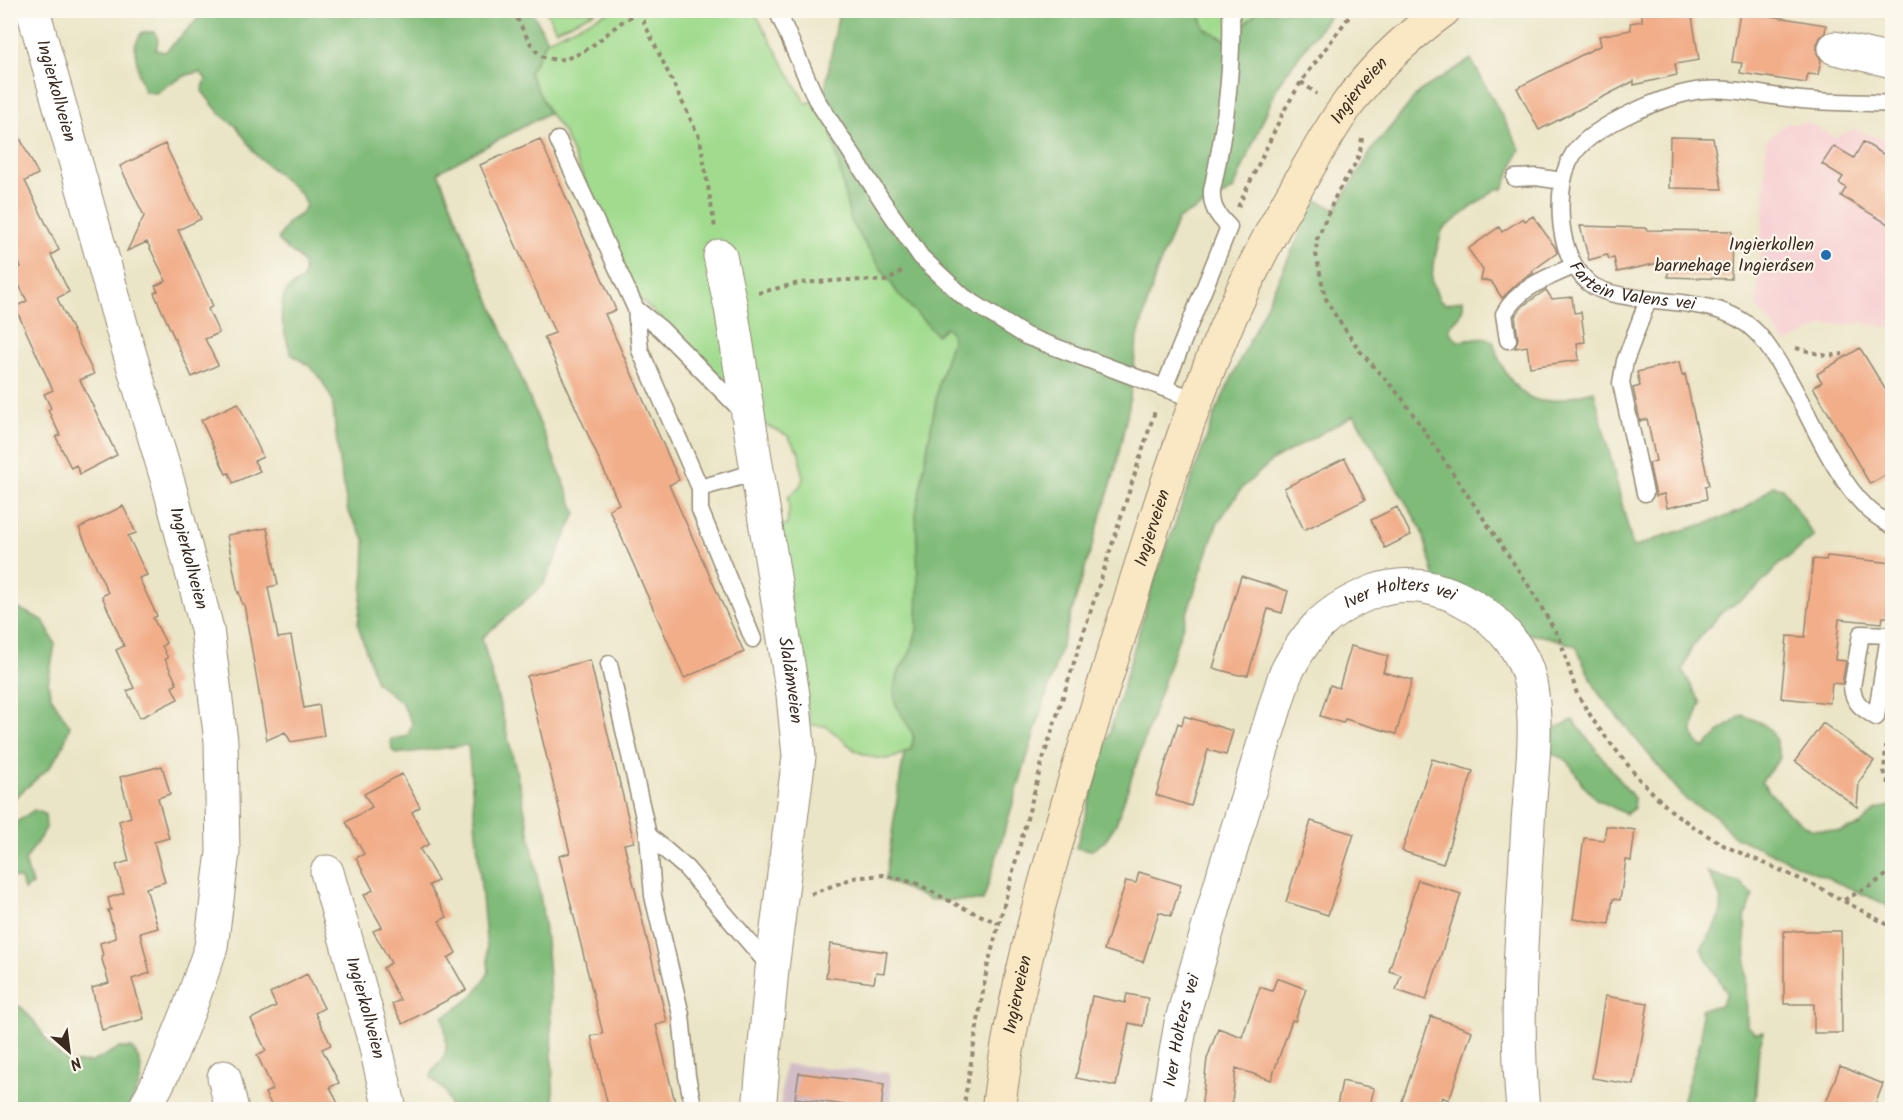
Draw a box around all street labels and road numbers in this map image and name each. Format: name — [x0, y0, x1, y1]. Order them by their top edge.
street label: Ingierkollveien — [27, 36, 84, 146]
street label: Ingierveien — [1323, 50, 1395, 130]
street label: Fartein Valens vei — [1561, 255, 1698, 319]
street label: Ingierveien — [1127, 485, 1179, 570]
street label: Ingierkollveien — [161, 504, 216, 613]
street label: Iver Holters vei — [1338, 571, 1461, 618]
street label: Slalåmveien — [769, 635, 810, 725]
street label: Ingierveien — [996, 952, 1041, 1037]
street label: Ingierkollveien — [337, 953, 393, 1062]
street label: Iver Holters vei — [1156, 970, 1209, 1089]

